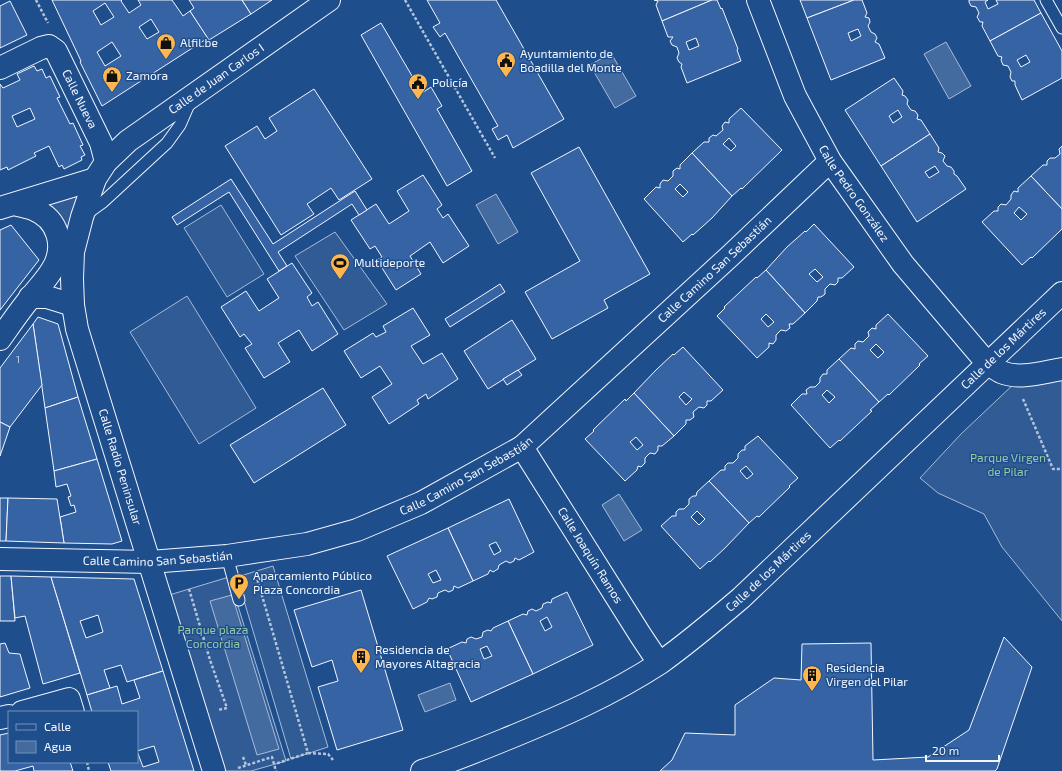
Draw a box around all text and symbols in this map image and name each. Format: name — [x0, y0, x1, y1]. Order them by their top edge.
shop icon: Alfil.be — [155, 32, 177, 60]
place label: Alfil.be — [180, 35, 218, 49]
street label: Calle de Juan Carlos I — [165, 40, 266, 116]
place label: Ayuntamiento de Boadilla del Monte — [520, 46, 622, 74]
public building icon: Ayuntamiento de Boadilla del Monte — [495, 50, 517, 78]
shop icon: Zamora — [101, 65, 123, 93]
street label: Calle Nueva — [60, 67, 101, 131]
place label: Zamora — [126, 68, 168, 82]
public building icon: Policía — [407, 72, 429, 100]
place label: Policía — [432, 75, 468, 89]
street label: Calle Pedro González — [817, 142, 893, 244]
street label: Calle Camino San Sebastián — [654, 213, 774, 325]
sports icon: Multideporte — [329, 252, 351, 280]
place label: Multideporte — [354, 255, 425, 269]
street label: Calle de los Mártires — [958, 304, 1048, 391]
house number: 1 — [16, 353, 20, 365]
street label: Calle Radio Peninsular — [97, 407, 145, 527]
street label: Calle Camino San Sebastián — [397, 433, 535, 517]
park label: Parque Virgen de Pilar — [970, 450, 1046, 478]
street label: Calle Joaquín Ramos — [556, 504, 626, 605]
street label: Calle de los Mártires — [722, 527, 813, 614]
street label: Calle Camino San Sebastián — [83, 547, 234, 568]
place label: Aparcamiento Público Plaza Concordia — [253, 568, 372, 596]
parking icon: Aparcamiento Público Plaza Concordia — [228, 572, 250, 600]
park label: Parque plaza Concordia — [178, 622, 248, 650]
place label: Residencia de Mayores Altagracia — [375, 642, 480, 670]
building icon: Residencia de Mayores Altagracia — [350, 646, 372, 674]
place label: Residencia Virgen del Pilar — [826, 660, 908, 688]
building icon: Residencia Virgen del Pilar — [801, 664, 823, 692]
legend — [8, 711, 138, 763]
text: Calle — [44, 719, 71, 733]
scale bar — [926, 737, 999, 763]
text: Agua — [44, 739, 72, 753]
text: 20 m — [932, 743, 959, 757]

